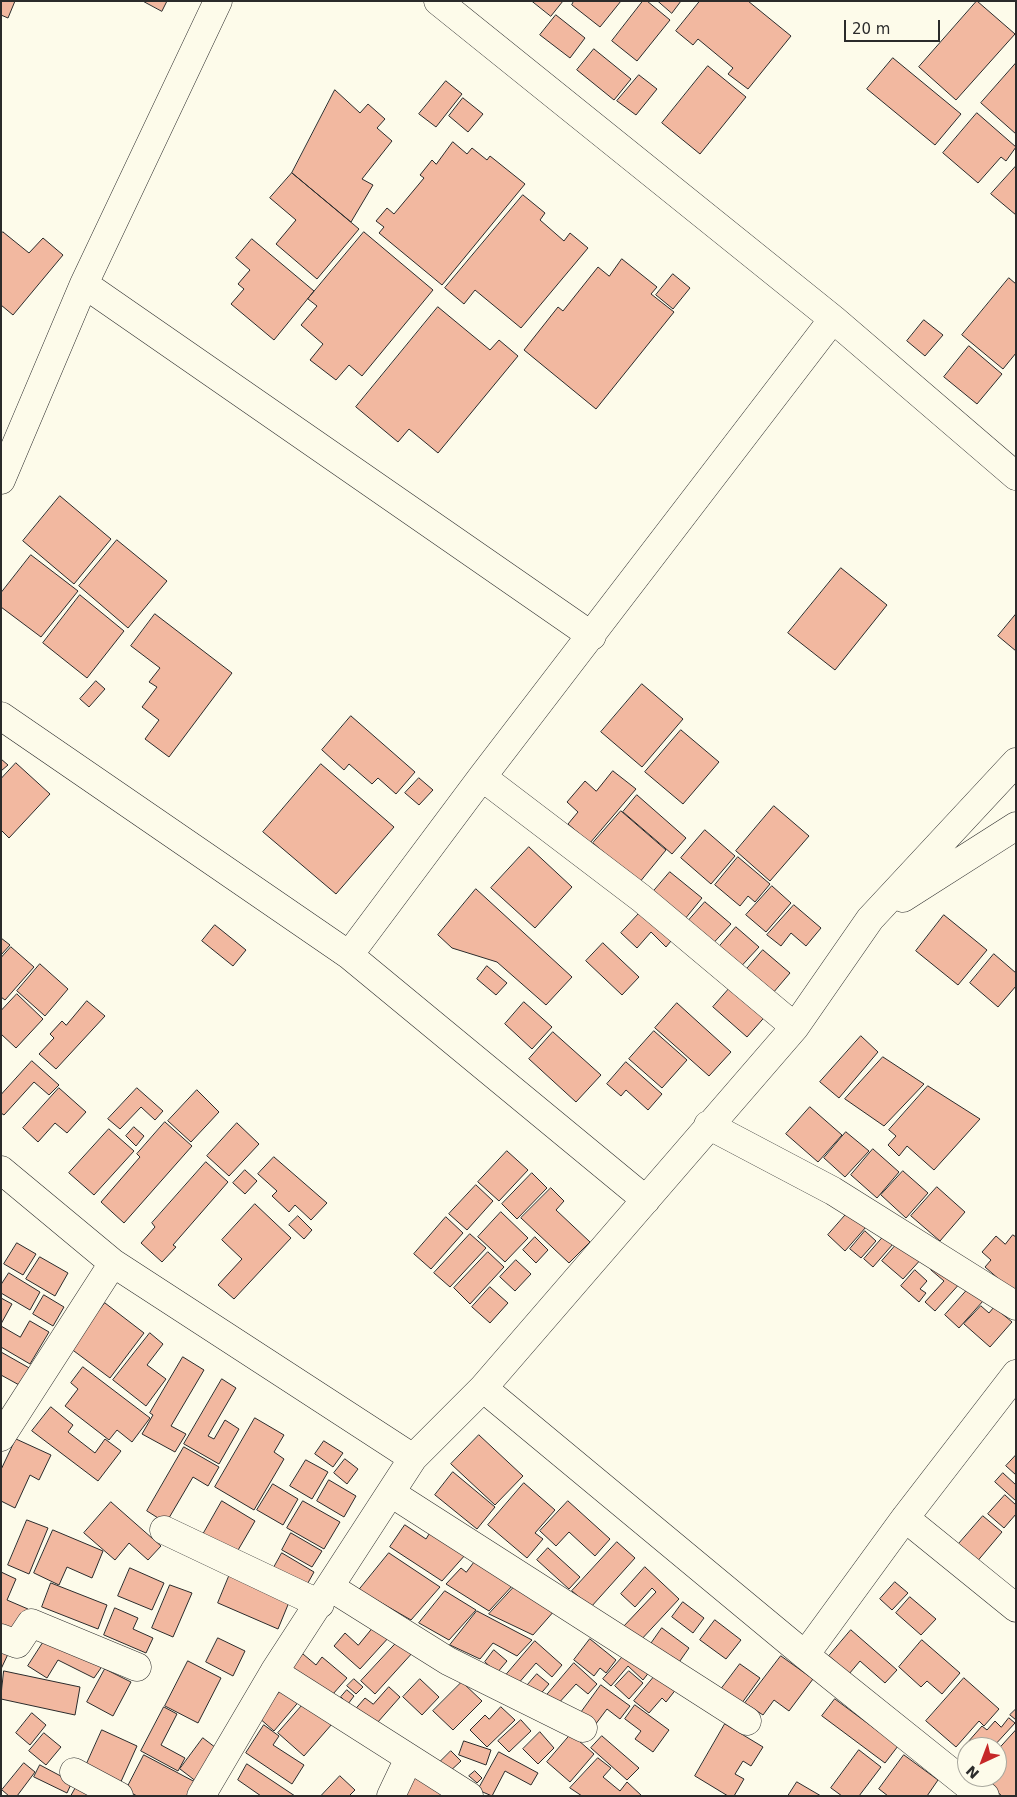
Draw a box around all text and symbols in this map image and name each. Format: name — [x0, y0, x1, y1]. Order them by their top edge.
scale bar — [847, 10, 943, 42]
text: 20 m — [852, 20, 890, 38]
north arrow — [957, 1737, 1007, 1787]
text: N — [963, 1762, 982, 1782]

